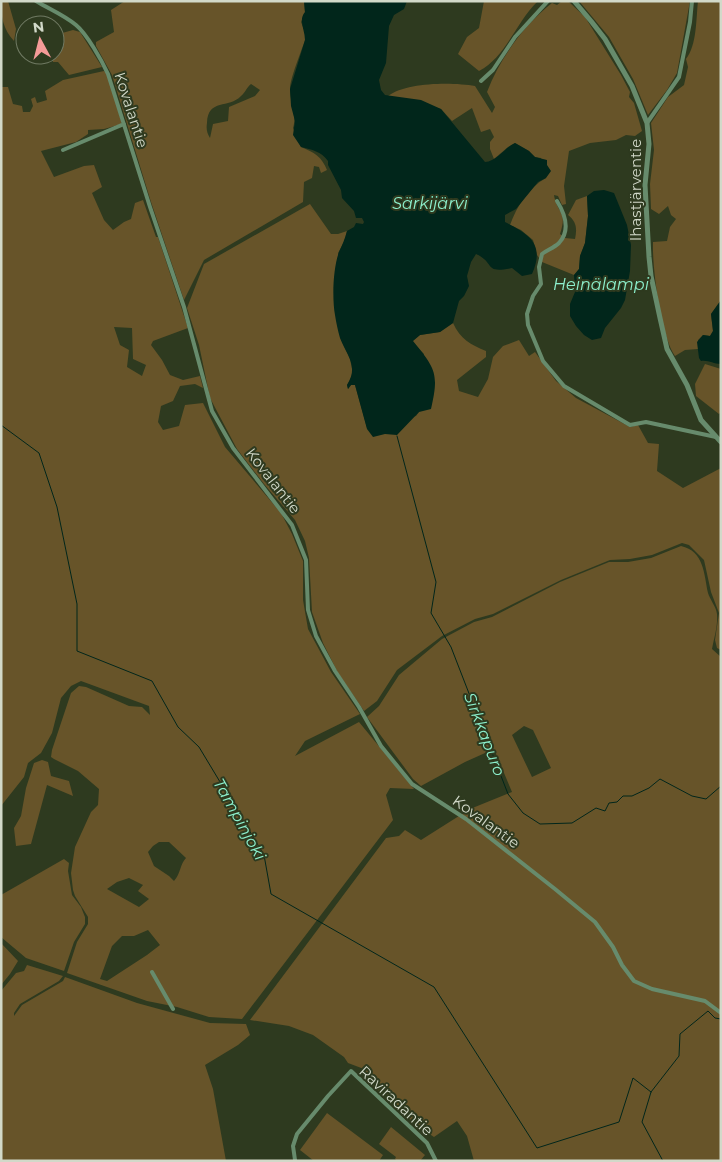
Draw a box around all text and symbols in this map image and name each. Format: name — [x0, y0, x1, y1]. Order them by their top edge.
north arrow — [15, 15, 65, 65]
text: N — [32, 17, 45, 37]
street label: Kovalantie — [110, 70, 153, 150]
street label: Ihastjärventie — [626, 139, 645, 241]
water label: Särkijärvi — [392, 194, 469, 213]
water label: Heinälampi — [553, 275, 650, 294]
street label: Kovalantie — [242, 444, 305, 517]
water label: Sirkkapuro — [460, 690, 509, 779]
water label: Tampinjoki — [209, 775, 270, 864]
street label: Kovalantie — [449, 791, 524, 852]
street label: Raviradantie — [355, 1062, 437, 1140]

